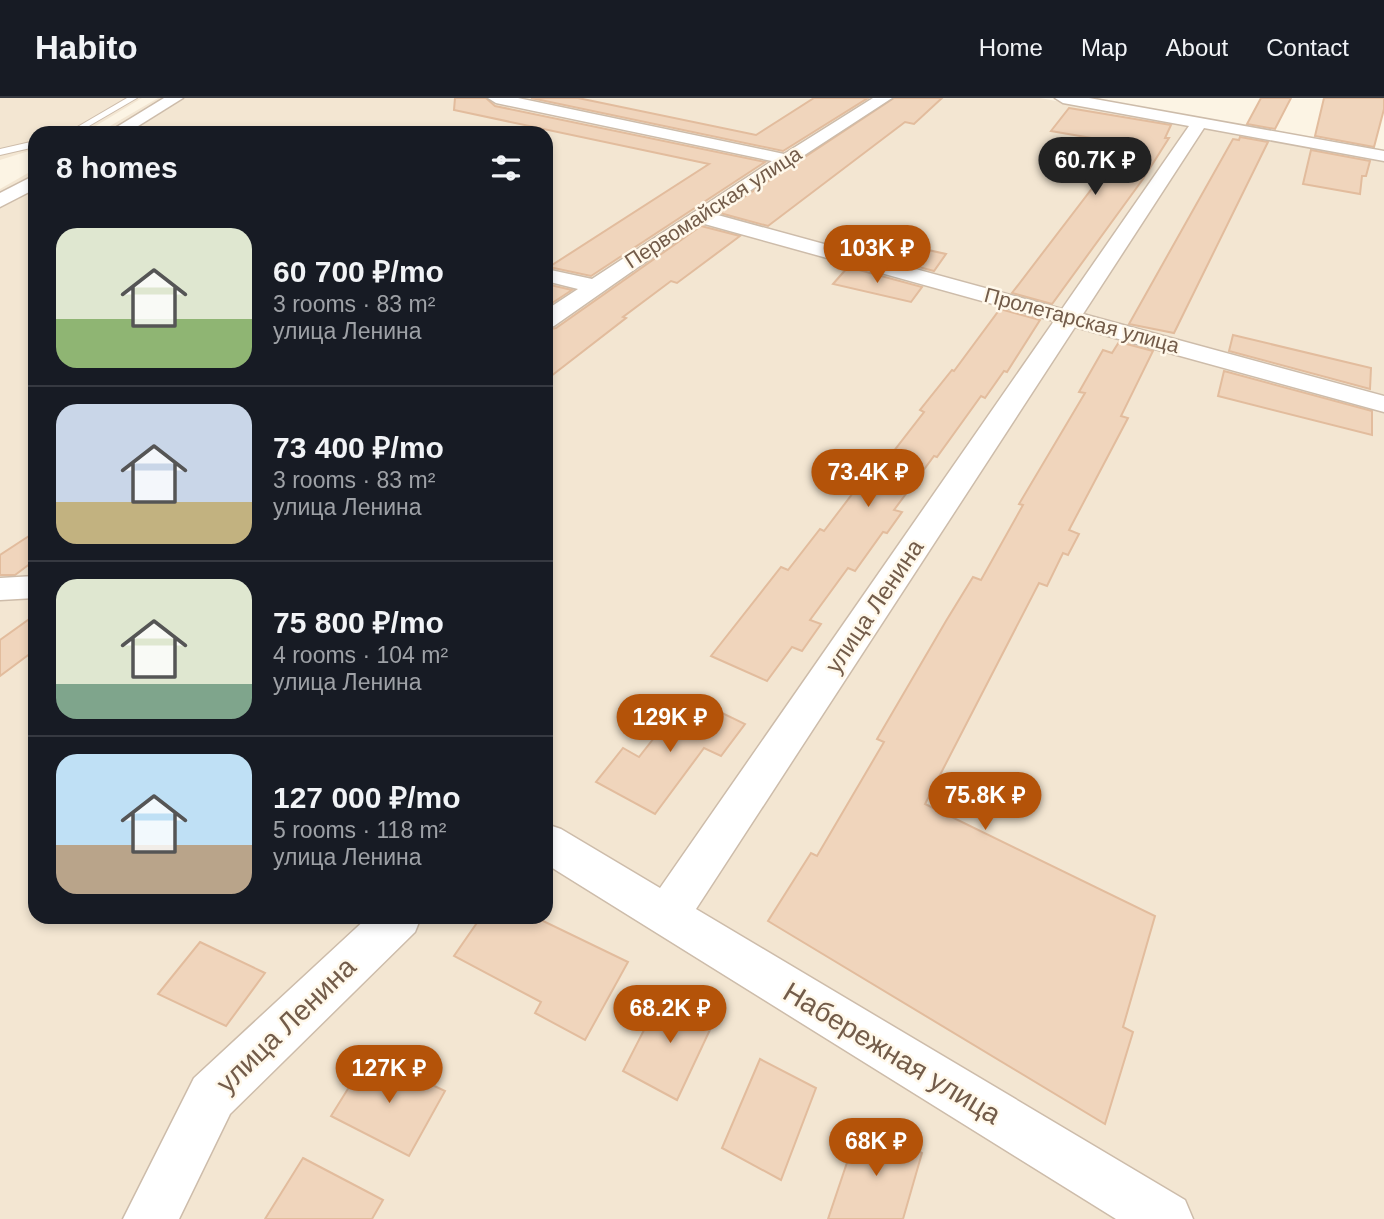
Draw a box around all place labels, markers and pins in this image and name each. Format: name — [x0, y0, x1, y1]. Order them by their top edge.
pin: 60.7K ₽ — [1030, 138, 1160, 197]
pin: 103K ₽ — [820, 226, 934, 285]
pin: 73.4K ₽ — [803, 450, 933, 509]
pin: 129K ₽ — [613, 694, 727, 754]
pin: 75.8K ₽ — [920, 772, 1050, 832]
pin: 68.2K ₽ — [605, 986, 735, 1045]
pin: 127K ₽ — [332, 1046, 446, 1105]
pin: 68K ₽ — [827, 1118, 925, 1178]

